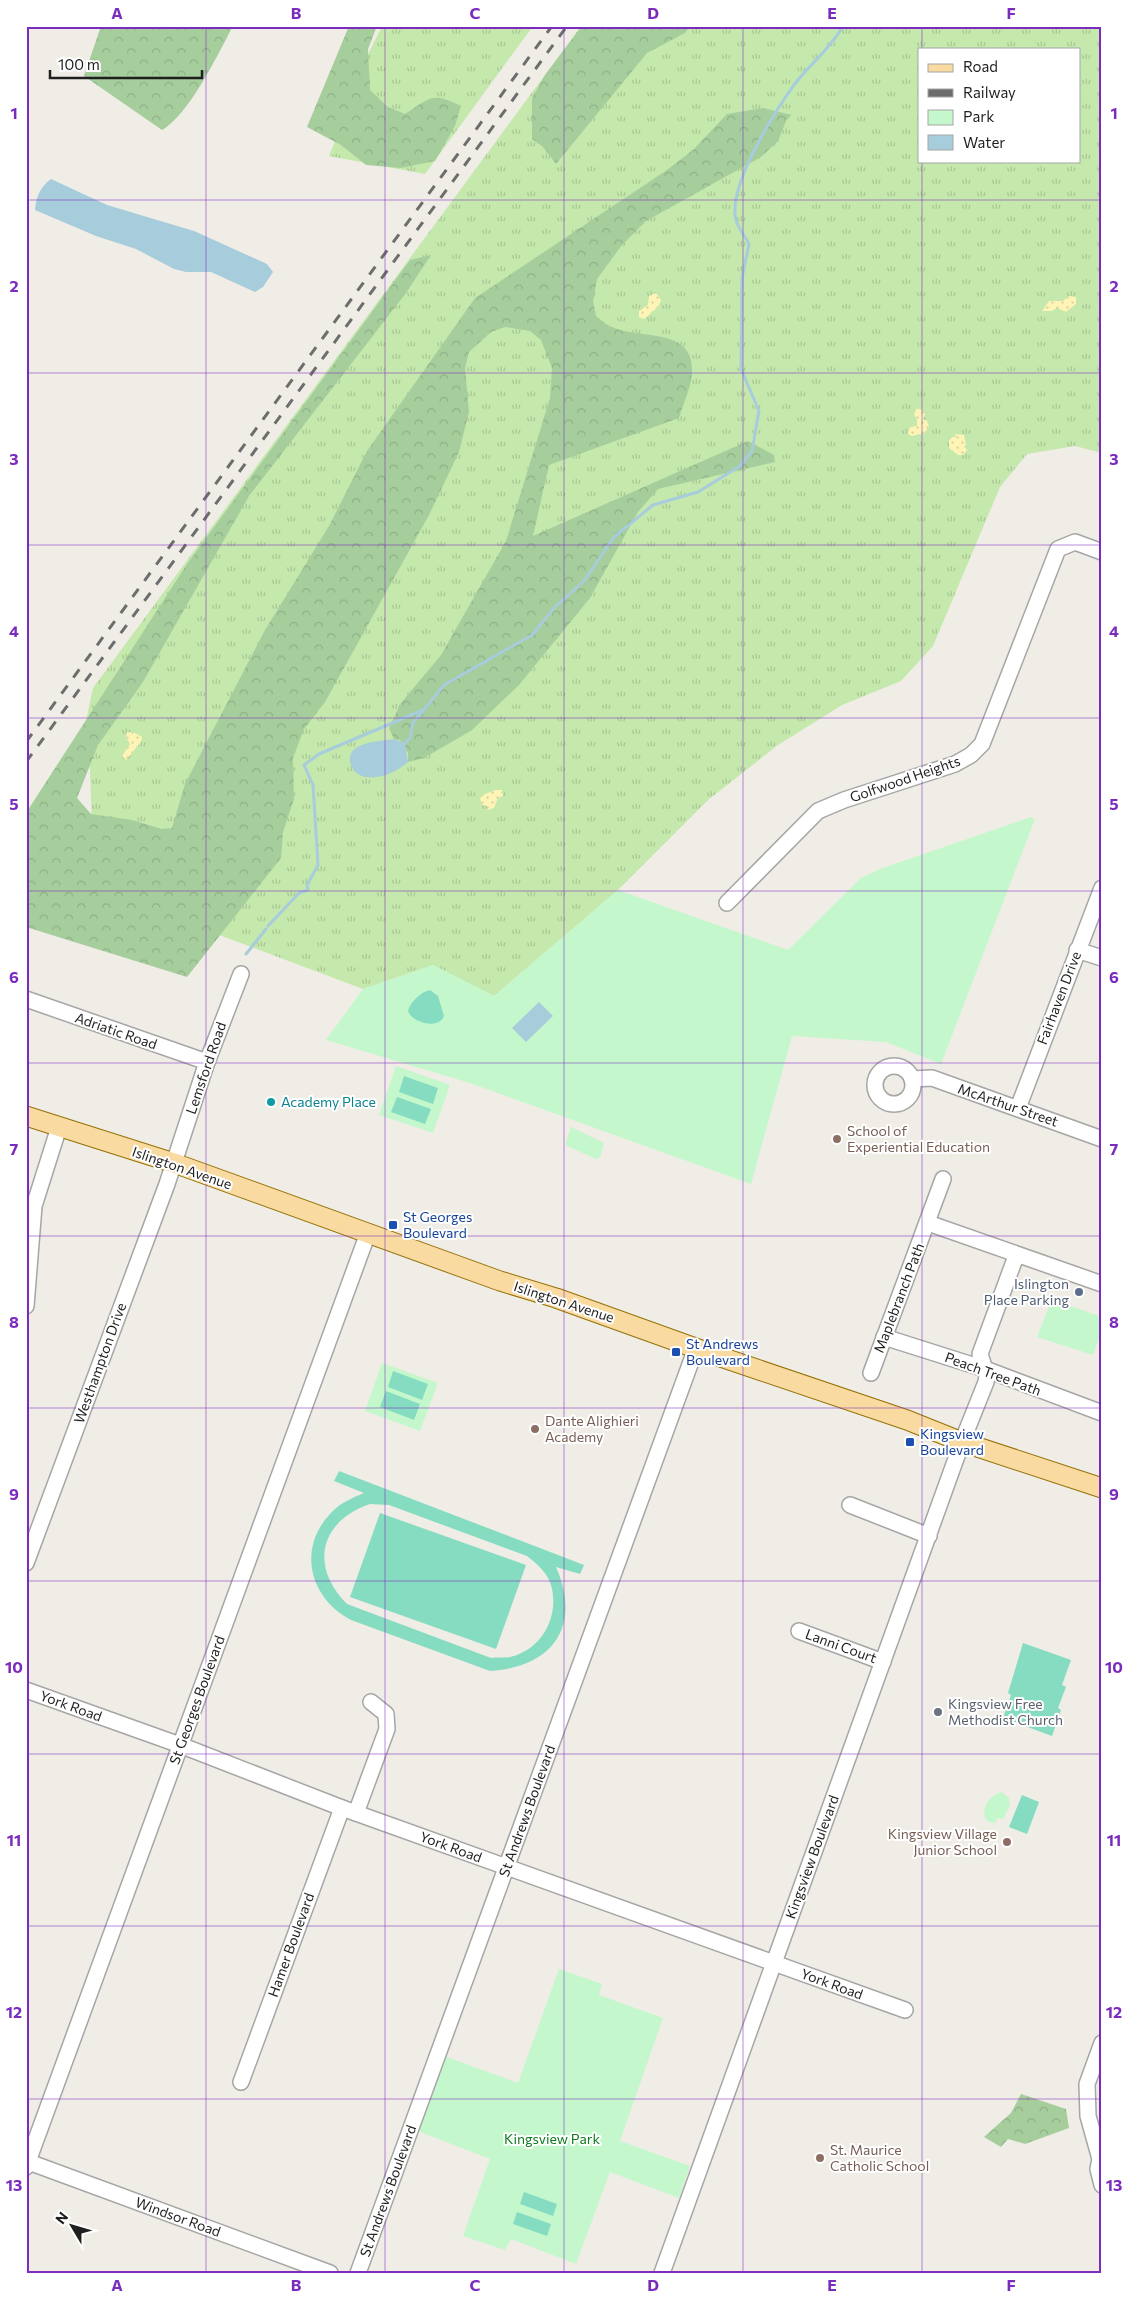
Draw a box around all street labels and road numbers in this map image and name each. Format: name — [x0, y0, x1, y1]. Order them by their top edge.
street label: Golfwood Heights — [848, 752, 962, 805]
street label: Fairhaven Drive — [1033, 949, 1084, 1047]
street label: Adriatic Road — [73, 1009, 159, 1052]
street label: Lemsford Road — [182, 1020, 229, 1116]
street label: McArthur Street — [956, 1079, 1061, 1130]
street label: Islington Avenue — [130, 1142, 234, 1193]
street label: Maplebranch Path — [870, 1240, 927, 1355]
street label: Islington Avenue — [512, 1277, 616, 1326]
street label: Westhampton Drive — [70, 1300, 129, 1425]
street label: Peach Tree Path — [943, 1348, 1044, 1399]
street label: Lanni Court — [803, 1625, 879, 1666]
street label: St Georges Boulevard — [165, 1633, 228, 1767]
street label: York Road — [38, 1686, 105, 1725]
street label: St Andrews Boulevard — [495, 1743, 558, 1879]
street label: Kingsview Boulevard — [781, 1793, 842, 1921]
street label: York Road — [418, 1827, 485, 1866]
street label: Hamer Boulevard — [264, 1890, 317, 1999]
street label: York Road — [799, 1964, 866, 2003]
street label: St Andrews Boulevard — [356, 2123, 419, 2259]
street label: Windsor Road — [133, 2193, 223, 2240]

